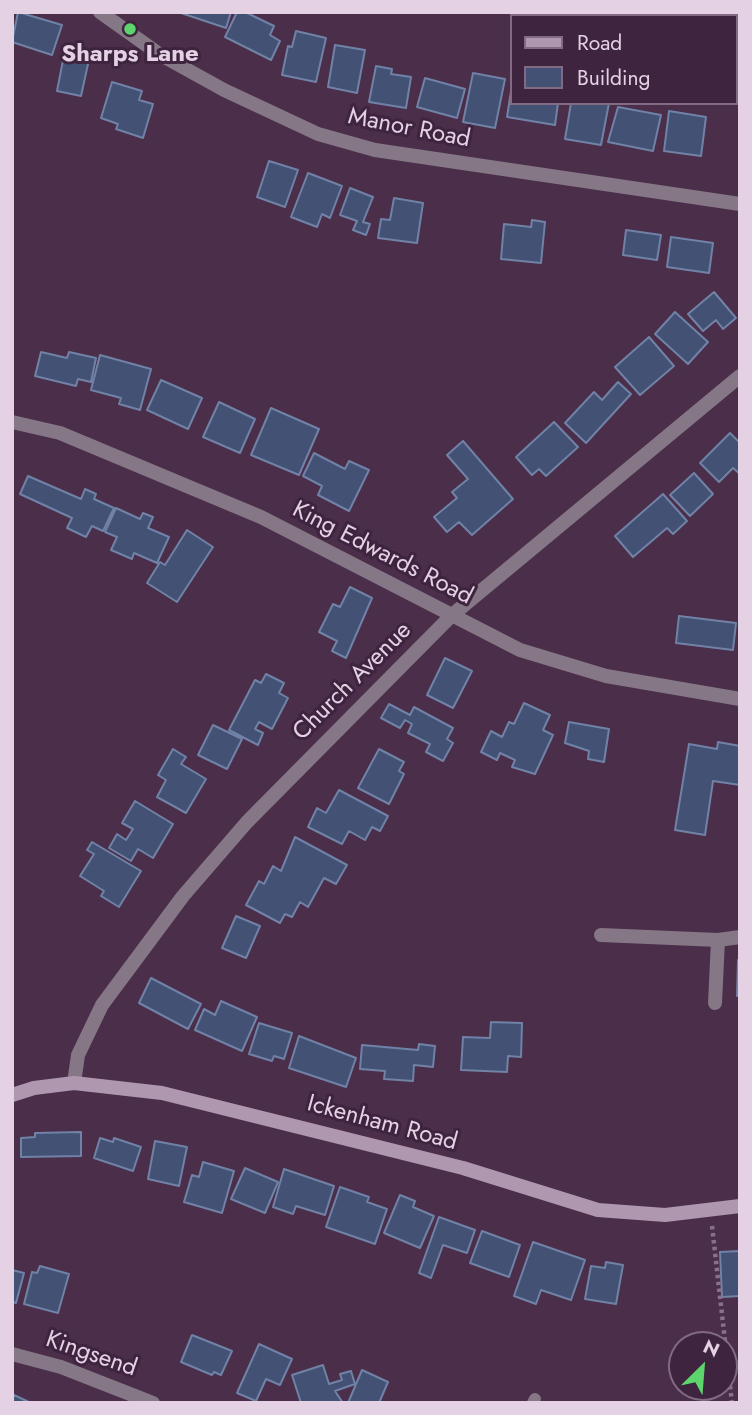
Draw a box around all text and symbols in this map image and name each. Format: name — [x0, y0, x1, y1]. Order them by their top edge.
legend — [510, 14, 738, 105]
marker: Sharps Lane — [122, 21, 138, 37]
text: Road — [577, 28, 622, 58]
place label: Sharps Lane — [61, 41, 199, 69]
text: Building — [577, 63, 650, 93]
street label: Manor Road — [345, 103, 473, 155]
street label: King Edwards Road — [287, 496, 477, 612]
street label: Church Avenue — [288, 617, 418, 747]
street label: Ickenham Road — [304, 1090, 460, 1158]
street label: Kingsend — [42, 1326, 140, 1384]
north arrow — [668, 1331, 738, 1401]
text: N — [699, 1333, 724, 1364]

